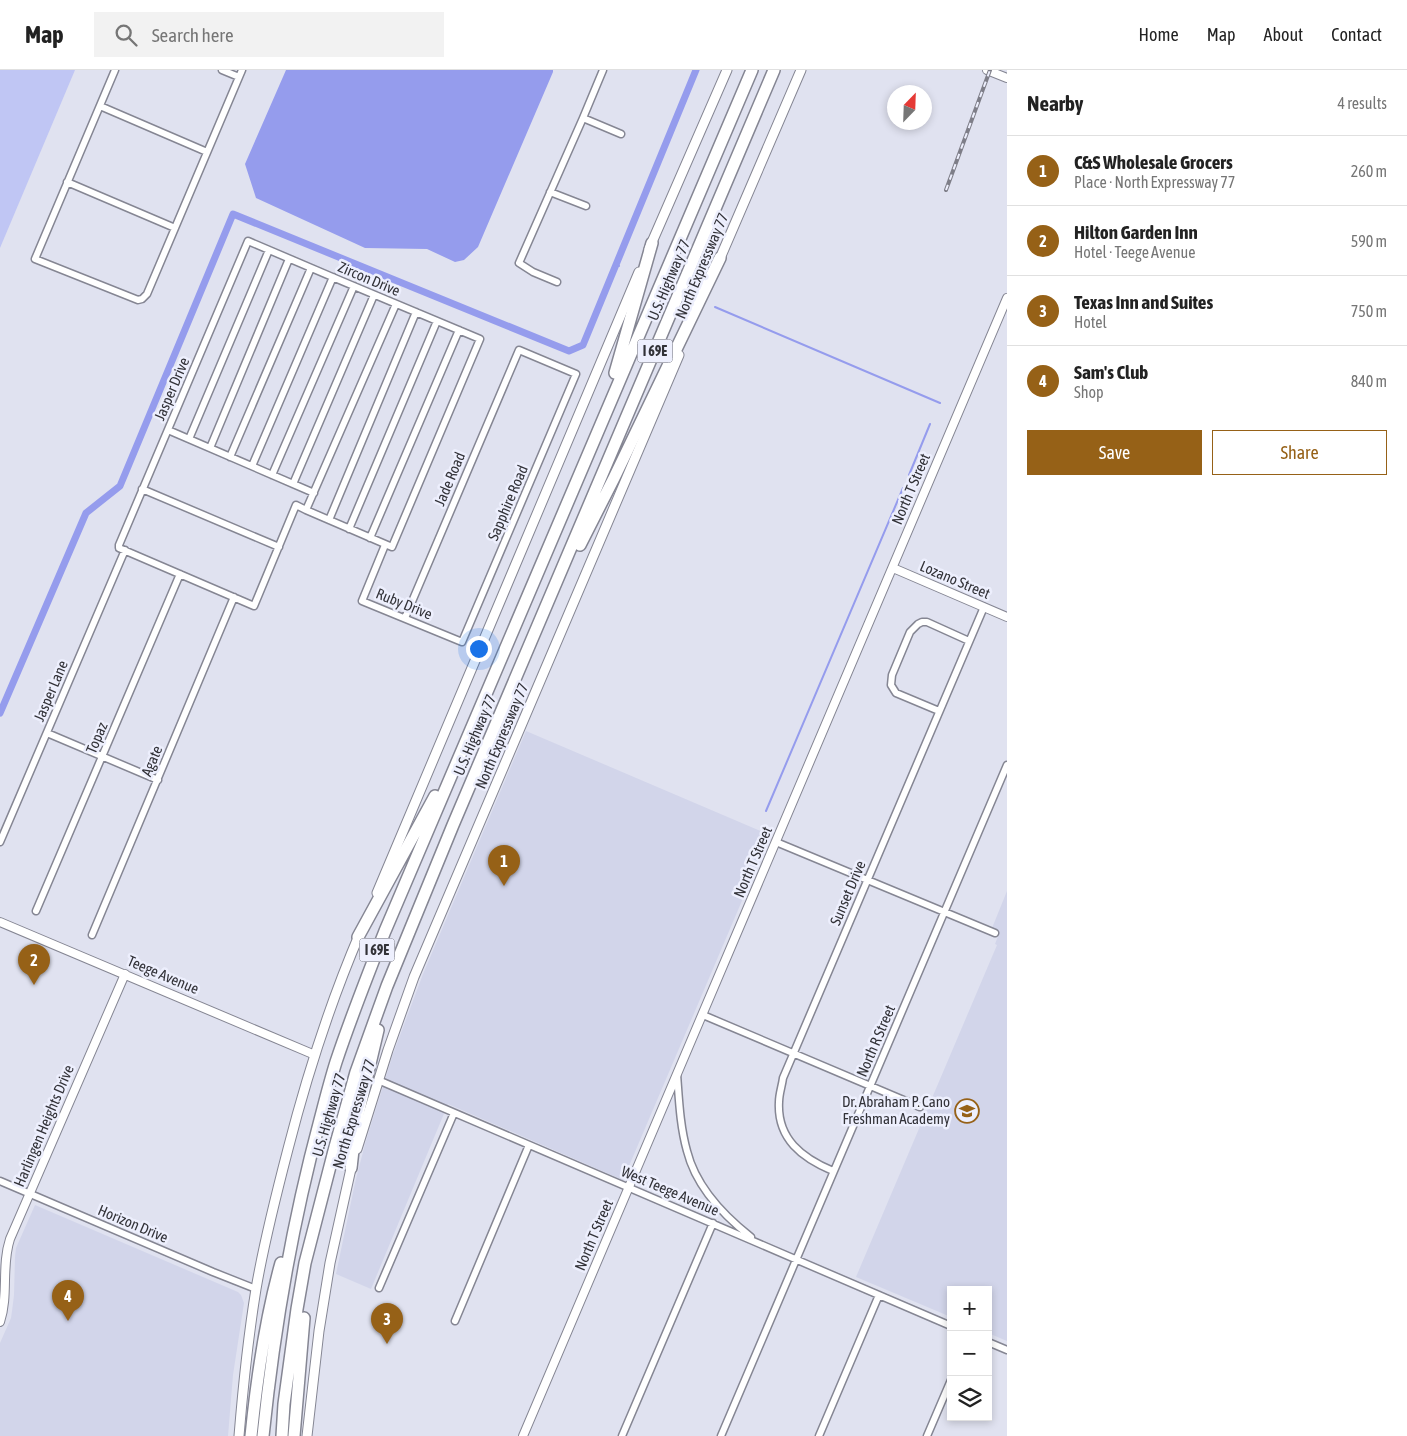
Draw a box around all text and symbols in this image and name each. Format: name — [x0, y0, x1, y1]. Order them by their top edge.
search box — [94, 12, 444, 57]
text: Map — [25, 21, 64, 48]
icon: search — [112, 21, 140, 49]
text: Search here — [152, 24, 234, 46]
text: Home — [1139, 24, 1179, 45]
text: Map — [1207, 24, 1236, 45]
text: About — [1264, 24, 1303, 45]
text: Contact — [1331, 24, 1382, 45]
north arrow — [887, 85, 932, 130]
text: Nearby — [1027, 91, 1083, 115]
text: 4 results — [1337, 94, 1387, 112]
text: C&S Wholesale Grocers — [1074, 151, 1233, 173]
text: 1 — [1039, 162, 1047, 180]
text: 260 m — [1351, 162, 1387, 180]
text: Place · North Expressway 77 — [1074, 173, 1235, 191]
street label: North Expressway 77 — [672, 210, 732, 321]
text: Hilton Garden Inn — [1074, 221, 1198, 243]
text: 2 — [1039, 232, 1047, 250]
text: 590 m — [1351, 232, 1387, 250]
street label: U.S. Highway 77 — [644, 237, 693, 323]
text: Hotel · Teege Avenue — [1074, 243, 1195, 261]
street label: Zircon Drive — [336, 258, 403, 299]
text: Texas Inn and Suites — [1074, 291, 1213, 313]
text: 3 — [1039, 302, 1047, 320]
text: 750 m — [1351, 302, 1387, 320]
text: Hotel — [1074, 313, 1107, 331]
road number: I 69E — [638, 340, 672, 362]
street label: Jasper Drive — [151, 355, 192, 423]
text: Sam's Club — [1074, 361, 1148, 383]
text: 4 — [1039, 372, 1047, 390]
text: 840 m — [1351, 372, 1387, 390]
text: Shop — [1074, 383, 1104, 401]
button: Save — [1027, 430, 1202, 475]
button: Share — [1212, 430, 1387, 475]
street label: Jade Road — [431, 450, 468, 508]
street label: North T Street — [888, 451, 933, 527]
street label: Sapphire Road — [484, 463, 531, 543]
street label: Lozano Street — [918, 557, 993, 602]
street label: Ruby Drive — [374, 585, 435, 623]
your location — [466, 636, 492, 662]
street label: Jasper Lane — [30, 658, 71, 724]
street label: North Expressway 77 — [472, 680, 532, 791]
street label: U.S. Highway 77 — [450, 692, 499, 778]
street label: Topaz — [82, 719, 111, 756]
street label: Agate — [138, 743, 166, 779]
street label: North T Street — [730, 824, 775, 900]
pin: 1 — [488, 845, 520, 886]
street label: Sunset Drive — [826, 858, 869, 928]
road number: I 69E — [360, 938, 394, 962]
pin: 2 — [18, 944, 50, 985]
street label: Teege Avenue — [125, 952, 202, 997]
street label: North R Street — [853, 1002, 898, 1079]
street label: North Expressway 77 — [329, 1057, 378, 1171]
street label: Harlingen Heights Drive — [10, 1062, 77, 1189]
street label: U.S. Highway 77 — [308, 1071, 349, 1159]
place label: Dr. Abraham P. Cano Freshman Academy — [842, 1093, 950, 1127]
school or university icon: Dr. Abraham P. Cano Freshman Academy — [954, 1098, 980, 1124]
street label: West Teege Avenue — [619, 1162, 722, 1219]
street label: North T Street — [571, 1197, 616, 1273]
street label: Horizon Drive — [96, 1201, 171, 1246]
pin: 4 — [52, 1280, 84, 1321]
map controls — [947, 1286, 992, 1421]
button: + — [947, 1286, 992, 1331]
pin: 3 — [371, 1303, 403, 1344]
button: − — [947, 1331, 992, 1376]
button: layers — [947, 1376, 992, 1421]

